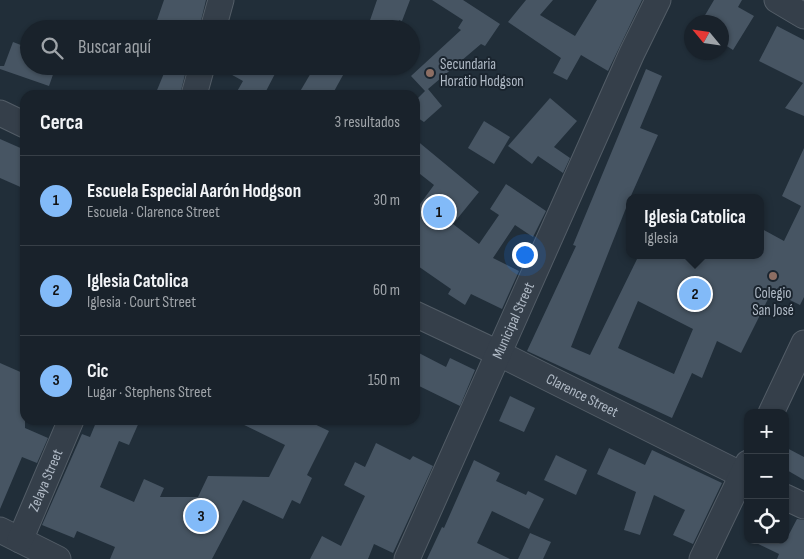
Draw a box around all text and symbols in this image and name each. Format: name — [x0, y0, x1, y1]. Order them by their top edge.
north arrow — [684, 15, 729, 60]
search box — [20, 20, 420, 75]
icon: search — [38, 34, 66, 62]
text: Buscar aquí — [78, 36, 151, 59]
place label: Secundaria Horatio Hodgson — [440, 55, 524, 91]
marker: Secundaria Horatio Hodgson — [424, 67, 436, 79]
text: Cerca — [40, 110, 83, 135]
text: 3 resultados — [335, 113, 400, 132]
text: Escuela Especial Aarón Hodgson — [87, 180, 301, 203]
text: 1 — [53, 191, 59, 210]
text: 30 m — [373, 191, 400, 210]
pin: 1 — [423, 193, 455, 231]
popup — [626, 194, 764, 259]
text: Escuela · Clarence Street — [87, 203, 220, 222]
text: Iglesia Catolica — [644, 206, 746, 229]
text: Iglesia — [644, 229, 678, 248]
your location — [512, 242, 538, 268]
text: Iglesia Catolica — [87, 270, 188, 293]
marker: Colegio San José — [767, 270, 779, 282]
pin: 2 — [679, 275, 711, 313]
street label: Municipal Street — [488, 279, 539, 362]
text: 2 — [52, 281, 60, 300]
text: 60 m — [373, 281, 400, 300]
place label: Colegio San José — [752, 284, 794, 320]
text: Iglesia · Court Street — [87, 293, 196, 312]
text: Cic — [87, 360, 109, 383]
street label: Clarence Street — [543, 369, 622, 421]
text: 3 — [52, 371, 60, 390]
text: 150 m — [368, 371, 400, 390]
text: Lugar · Stephens Street — [87, 383, 212, 402]
map controls — [744, 409, 789, 544]
button: + — [744, 409, 789, 454]
street label: Zelaya Street — [24, 446, 67, 514]
button: − — [744, 454, 789, 499]
pin: 3 — [185, 497, 217, 535]
button: locate — [744, 499, 789, 544]

